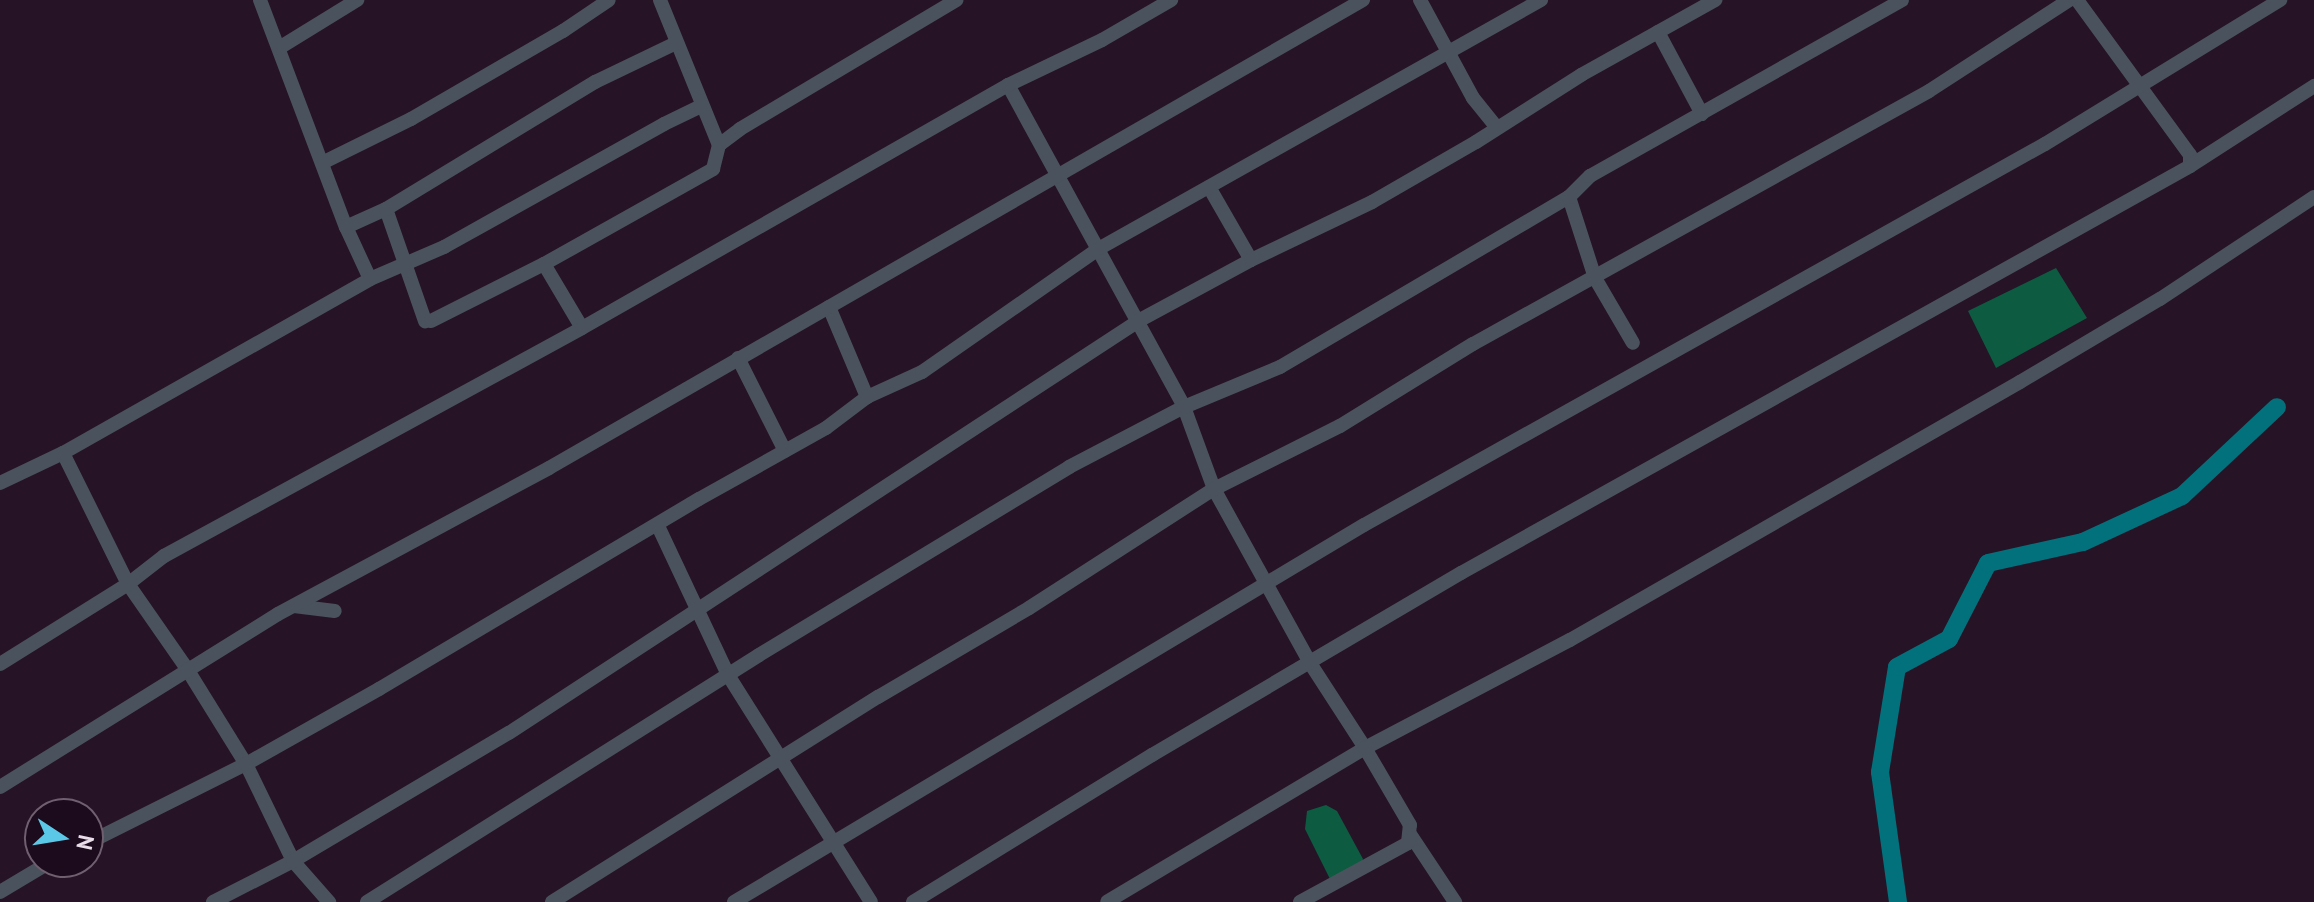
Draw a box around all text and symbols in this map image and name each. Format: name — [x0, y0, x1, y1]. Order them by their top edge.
north arrow — [24, 798, 104, 878]
text: N — [70, 833, 101, 853]

